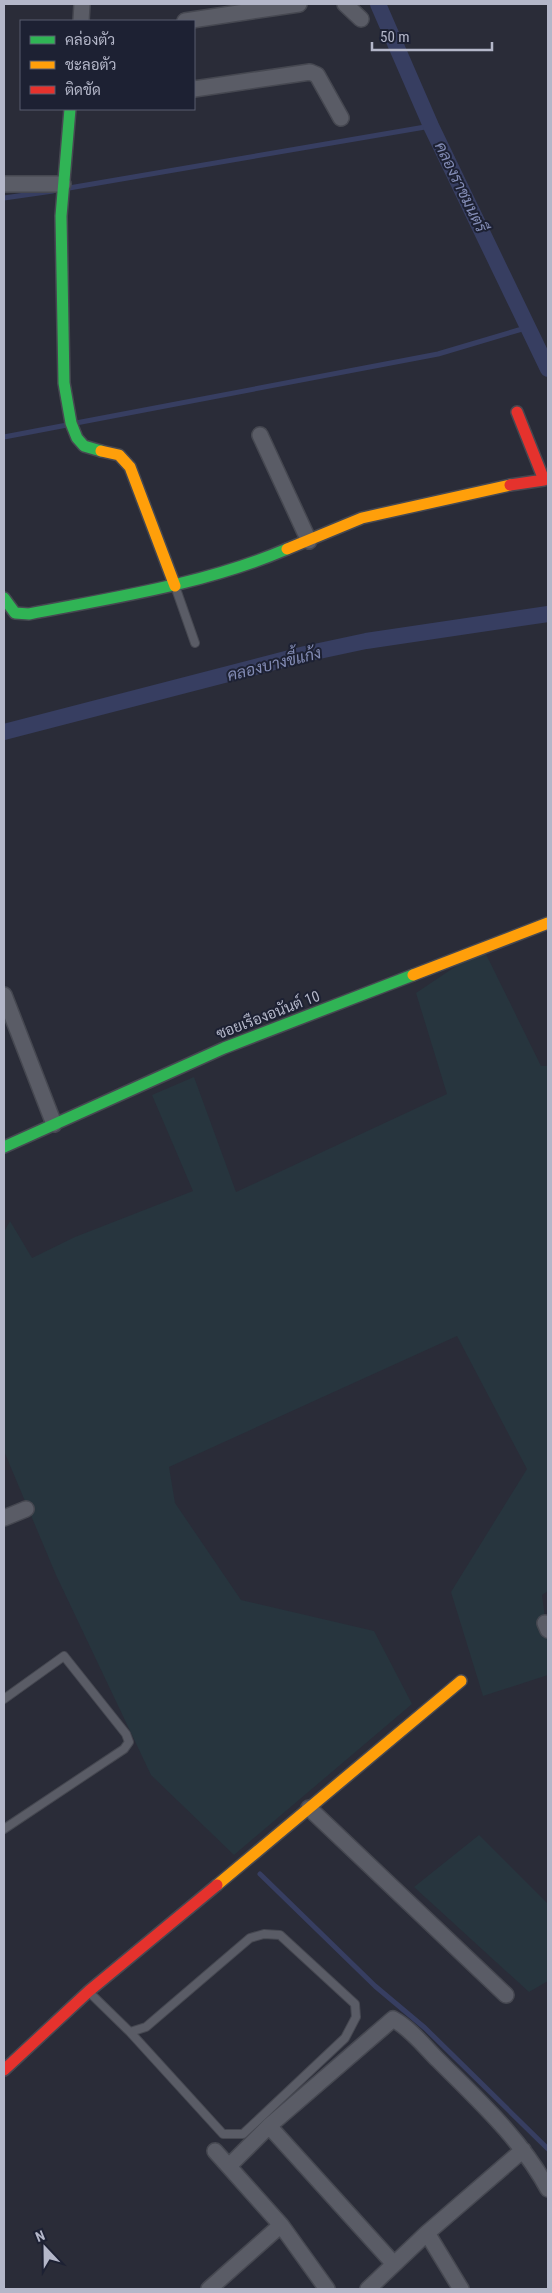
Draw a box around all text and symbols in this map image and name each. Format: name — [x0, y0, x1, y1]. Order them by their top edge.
legend — [20, 20, 195, 110]
scale bar — [372, 20, 492, 52]
text: 50 m — [380, 28, 410, 46]
text: คล่องตัว — [65, 30, 115, 49]
text: ชะลอตัว — [65, 56, 116, 74]
text: ติดขัด — [65, 81, 101, 99]
water label: คลองราชมนตรี — [431, 138, 493, 236]
water label: คลองบางขี้แก้ง — [224, 638, 323, 685]
street label: ซอยเรืองอนันต์ 10 — [213, 986, 322, 1043]
north arrow — [20, 2223, 70, 2273]
text: N — [33, 2227, 47, 2245]

